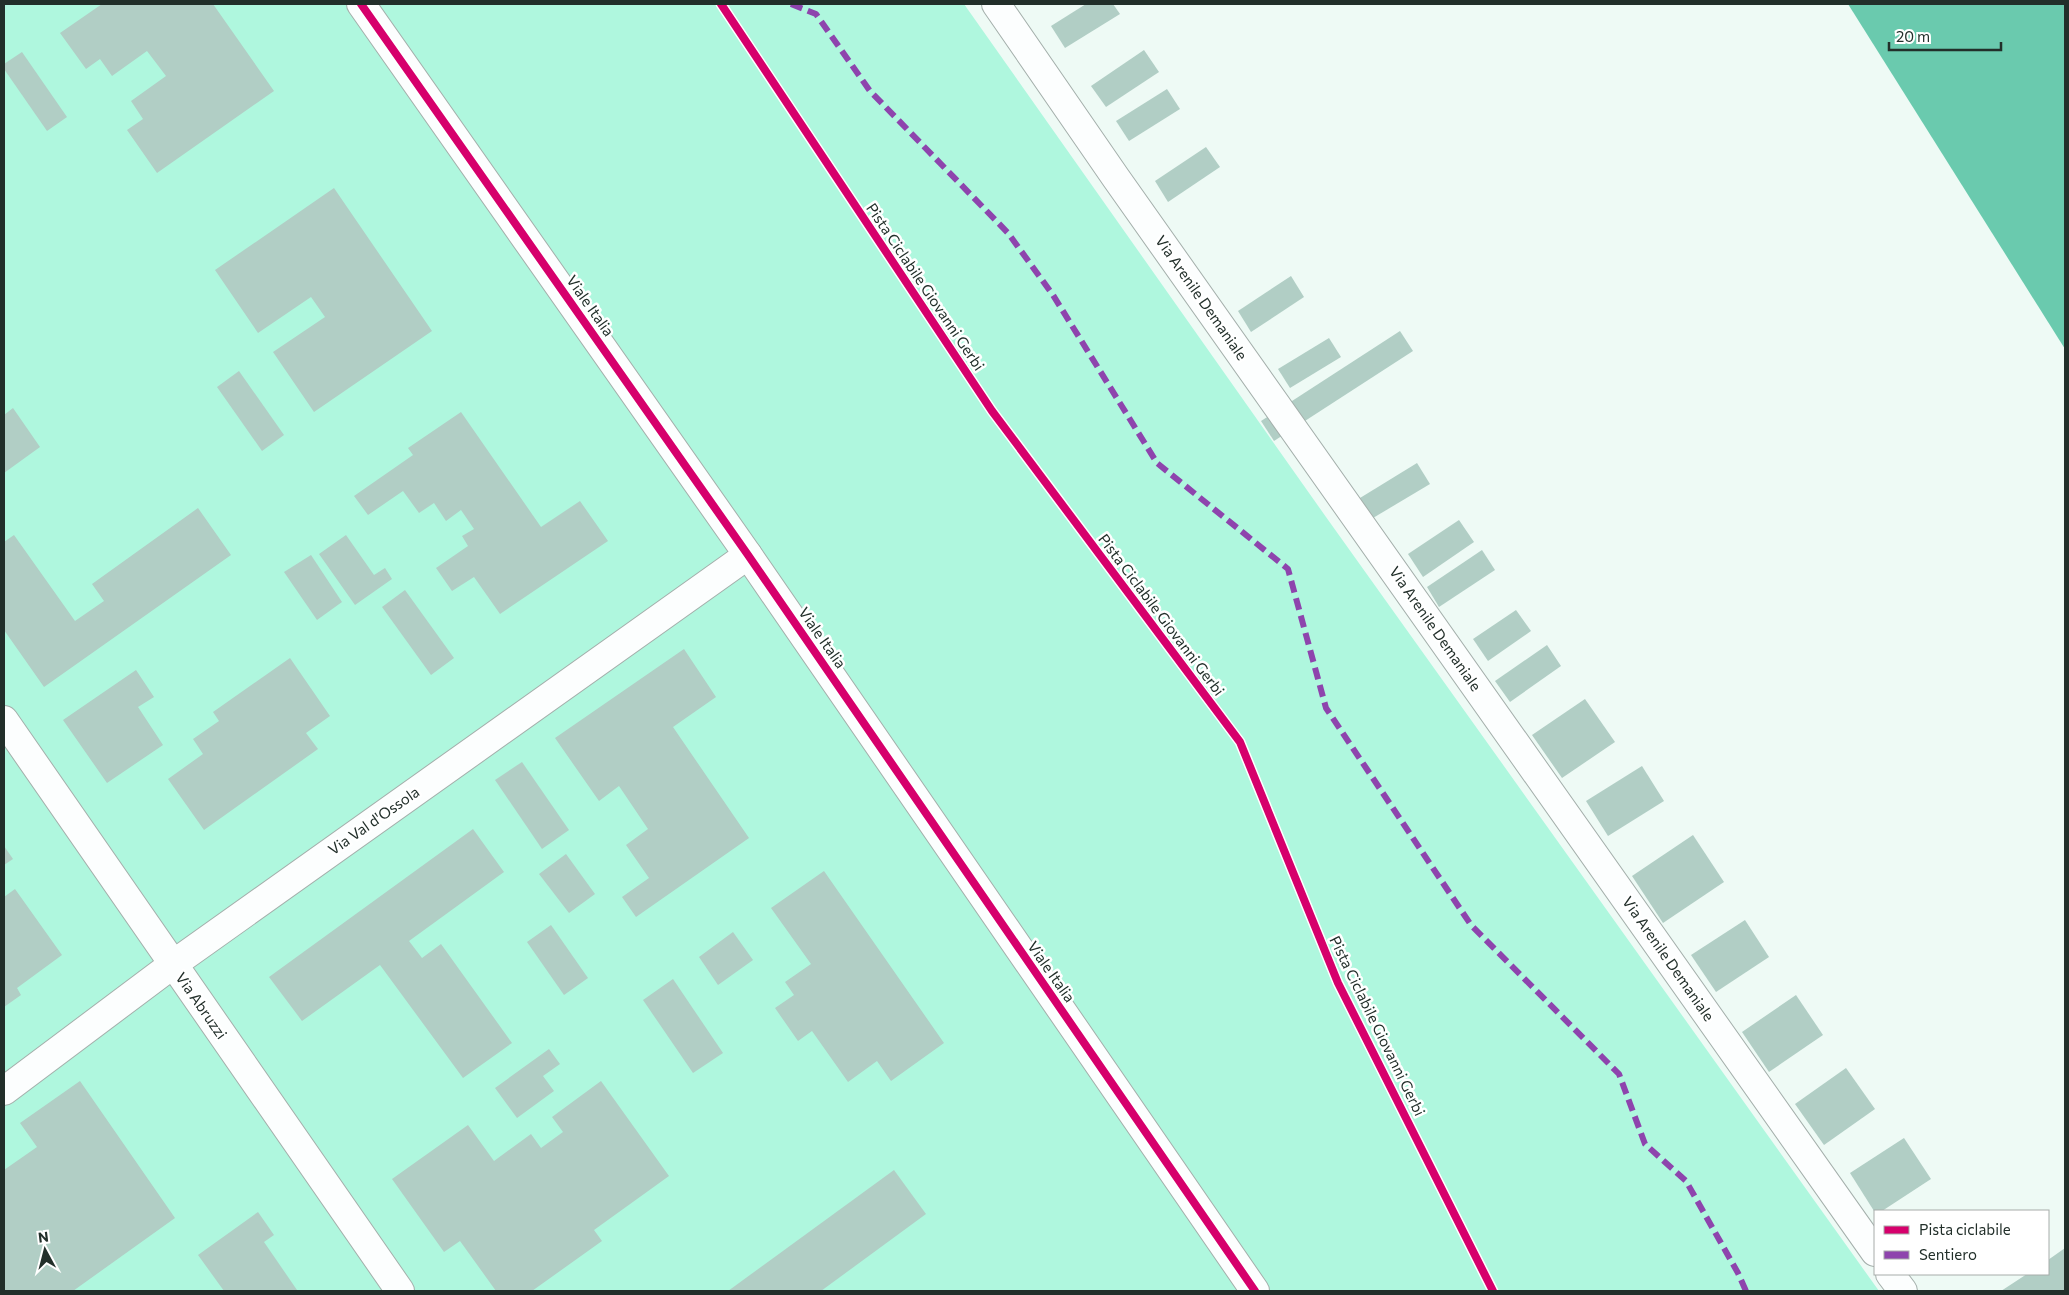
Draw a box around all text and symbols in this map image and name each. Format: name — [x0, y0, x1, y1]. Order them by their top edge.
scale bar — [1889, 20, 2002, 52]
text: 20 m — [1896, 27, 1930, 45]
street label: Pista Ciclabile Giovanni Gerbi — [863, 199, 989, 374]
street label: Via Arenile Demaniale — [1152, 232, 1252, 363]
street label: Viale Italia — [563, 271, 618, 339]
street label: Pista Ciclabile Giovanni Gerbi — [1095, 530, 1229, 699]
street label: Via Arenile Demaniale — [1386, 563, 1486, 694]
street label: Viale Italia — [795, 603, 850, 671]
street label: Via Val d'Ossola — [324, 782, 422, 858]
street label: Via Arenile Demaniale — [1619, 893, 1719, 1024]
street label: Pista Ciclabile Giovanni Gerbi — [1326, 933, 1429, 1118]
street label: Viale Italia — [1024, 937, 1079, 1005]
street label: Via Abruzzi — [172, 969, 231, 1042]
legend — [1874, 1210, 2049, 1275]
text: Pista ciclabile — [1919, 1220, 2011, 1238]
north arrow — [20, 1225, 70, 1275]
text: N — [37, 1228, 50, 1246]
text: Sentiero — [1919, 1245, 1977, 1263]

